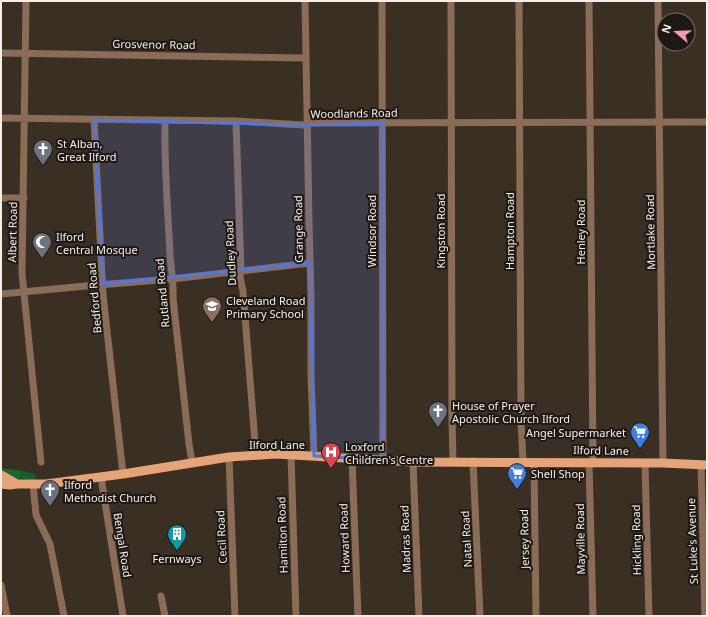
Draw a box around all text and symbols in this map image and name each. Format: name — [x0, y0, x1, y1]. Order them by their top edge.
north arrow — [656, 12, 696, 52]
text: N — [658, 22, 675, 35]
street label: Grosvenor Road — [112, 36, 196, 52]
street label: Woodlands Road — [310, 105, 398, 121]
place label: St Alban, Great Ilford — [57, 136, 117, 164]
church icon: St Alban, Great Ilford — [32, 138, 54, 166]
street label: Hampton Road — [502, 192, 517, 270]
street label: Kingston Road — [433, 193, 448, 269]
street label: Mortlake Road — [642, 194, 658, 270]
street label: Grange Road — [290, 195, 306, 263]
street label: Windsor Road — [364, 195, 379, 267]
street label: Henley Road — [573, 200, 588, 264]
street label: Albert Road — [4, 202, 20, 262]
street label: Dudley Road — [221, 220, 239, 286]
place label: Ilford Central Mosque — [56, 229, 138, 257]
mosque icon: Ilford Central Mosque — [31, 231, 53, 259]
street label: Rutland Road — [152, 258, 172, 328]
street label: Bedford Road — [83, 262, 105, 334]
place label: Cleveland Road Primary School — [226, 293, 305, 321]
school or university icon: Cleveland Road Primary School — [201, 295, 223, 323]
place label: House of Prayer Apostolic Church Ilford — [452, 398, 570, 426]
church icon: House of Prayer Apostolic Church Ilford — [427, 400, 449, 428]
supermarket icon: Angel Supermarket — [629, 421, 651, 449]
place label: Angel Supermarket — [526, 425, 626, 440]
street label: Ilford Lane — [249, 437, 305, 452]
place label: Loxford Children's Centre — [345, 439, 433, 467]
hospital icon: Loxford Children's Centre — [320, 441, 342, 469]
street label: Ilford Lane — [573, 442, 629, 458]
supermarket icon: Shell Shop — [506, 462, 528, 490]
place label: Shell Shop — [531, 466, 585, 481]
place label: Ilford Methodist Church — [64, 477, 156, 505]
church icon: Ilford Methodist Church — [39, 479, 61, 507]
street label: Hamilton Road — [273, 496, 291, 574]
street label: St Luke's Avenue — [683, 498, 701, 584]
street label: Howard Road — [335, 503, 353, 573]
street label: Mayville Road — [572, 503, 588, 575]
street label: Madras Road — [396, 505, 414, 573]
street label: Hickling Road — [628, 505, 644, 575]
street label: Jersey Road — [516, 509, 532, 570]
street label: Cecil Road — [212, 510, 230, 564]
street label: Natal Road — [457, 510, 475, 568]
street label: Bengal Road — [110, 512, 136, 578]
building icon: Fernways — [166, 523, 188, 551]
place label: Fernways — [153, 551, 201, 566]

